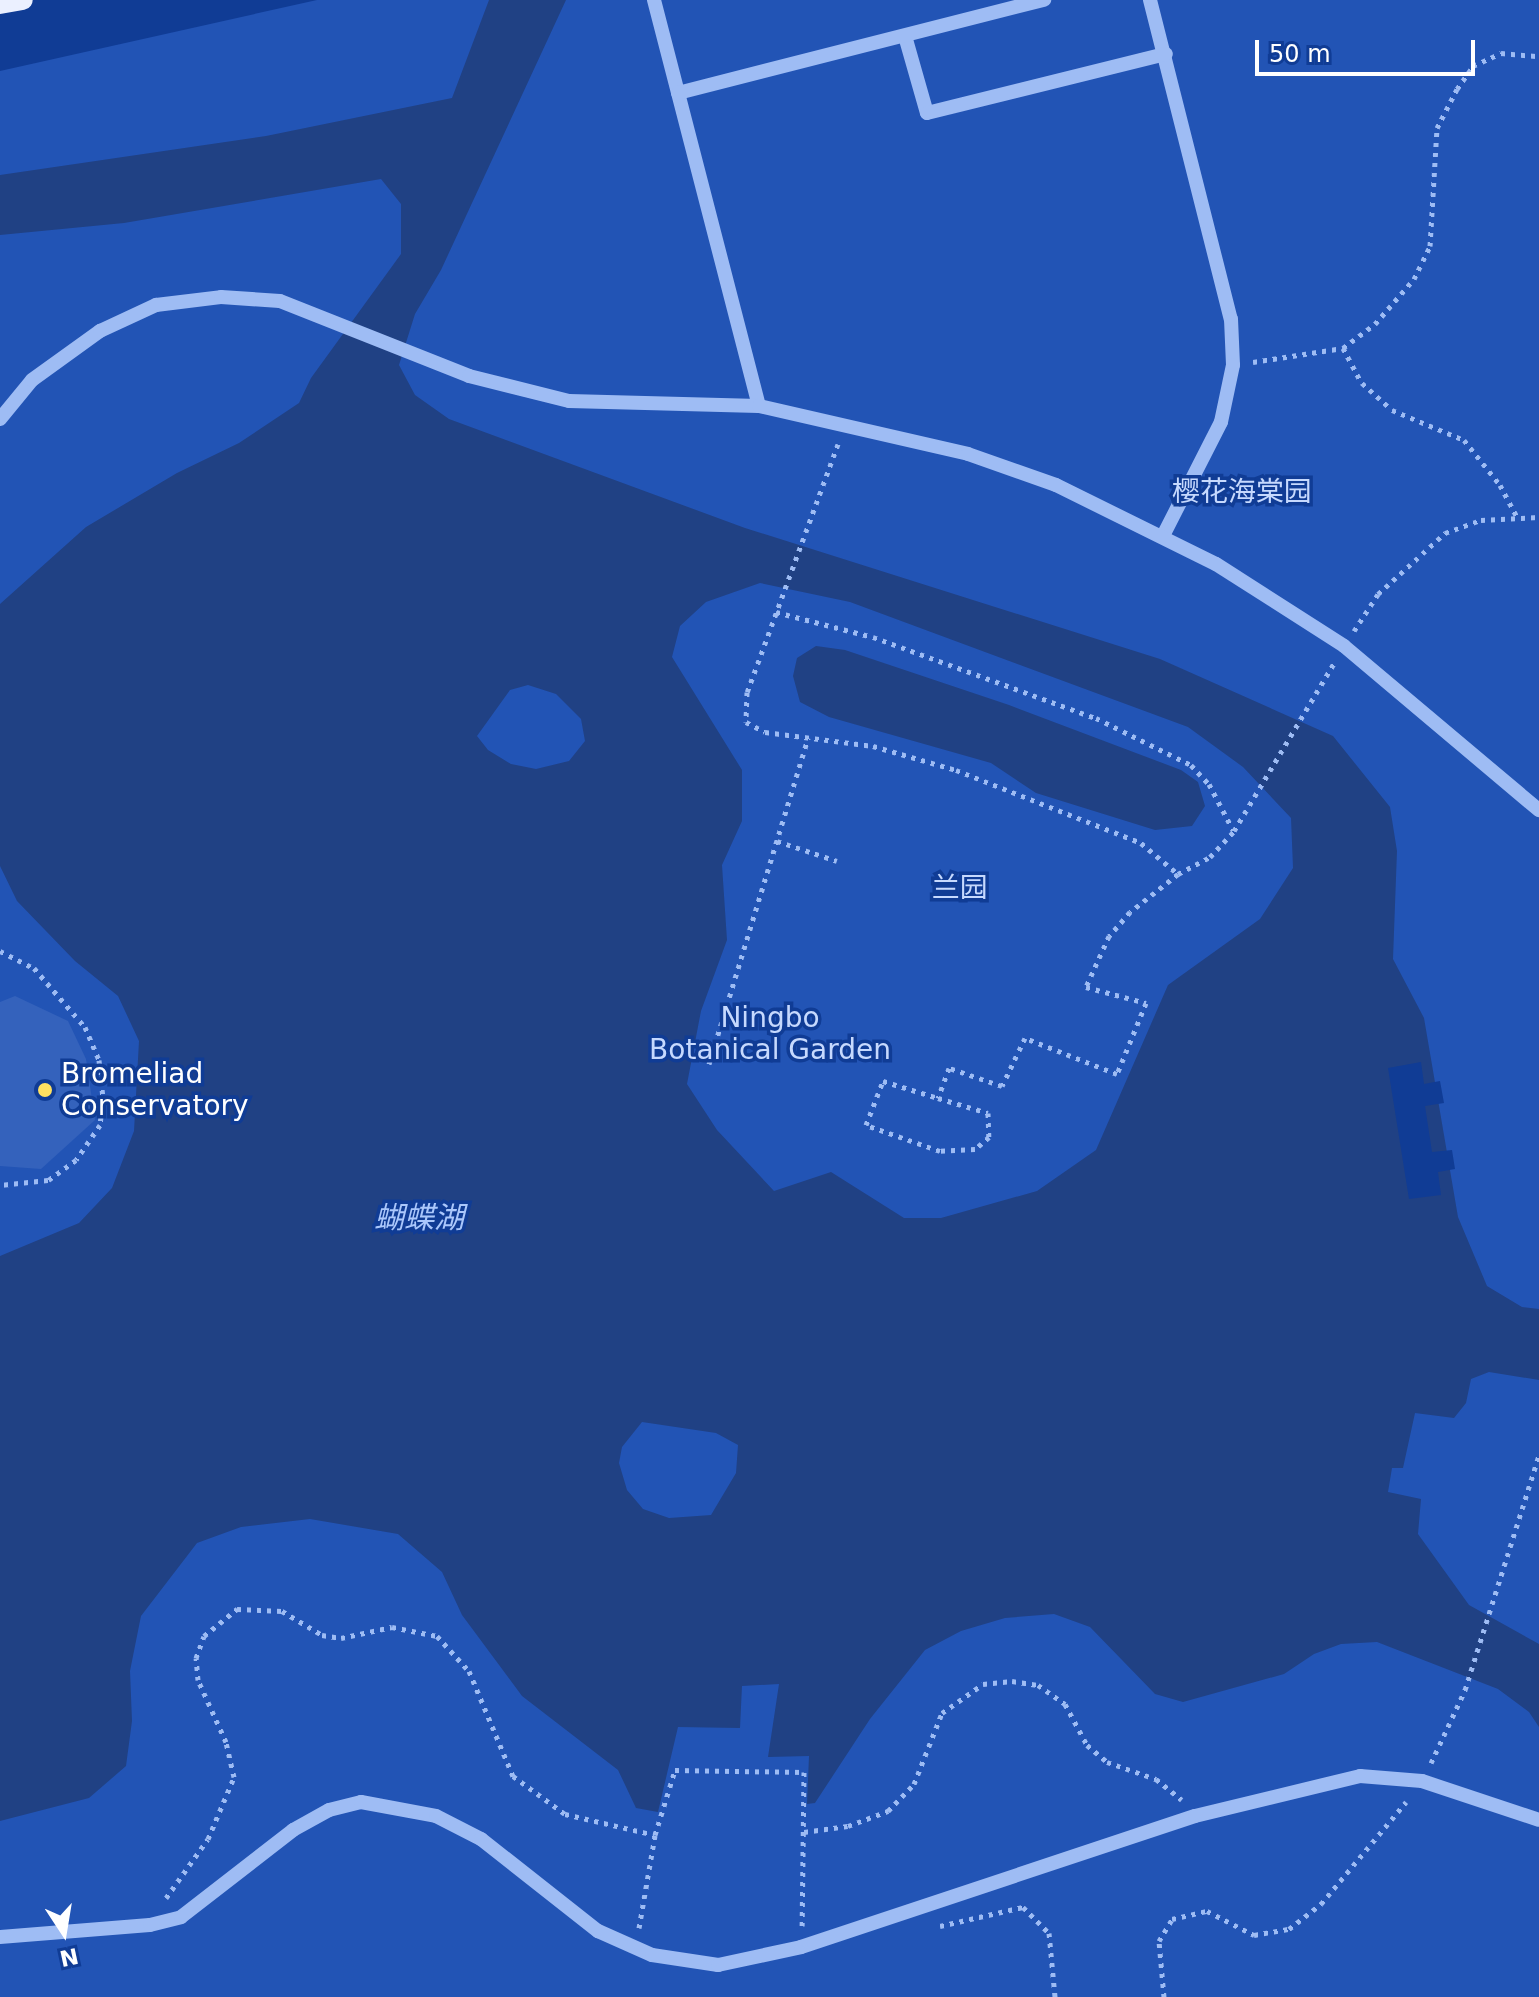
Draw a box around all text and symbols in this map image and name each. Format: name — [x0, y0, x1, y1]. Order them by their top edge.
scale bar — [1259, 24, 1479, 74]
text: 50 m — [1269, 40, 1331, 68]
park label: 樱花海棠园 — [1172, 475, 1312, 509]
park label: 兰园 — [932, 871, 988, 905]
park label: Ningbo Botanical Garden — [649, 1001, 891, 1067]
place label: Bromeliad Conservatory — [61, 1057, 249, 1123]
marker: Bromeliad Conservatory — [36, 1081, 54, 1099]
water label: 蝴蝶湖 — [374, 1200, 464, 1236]
north arrow — [24, 1893, 104, 1973]
text: N — [57, 1943, 81, 1971]

